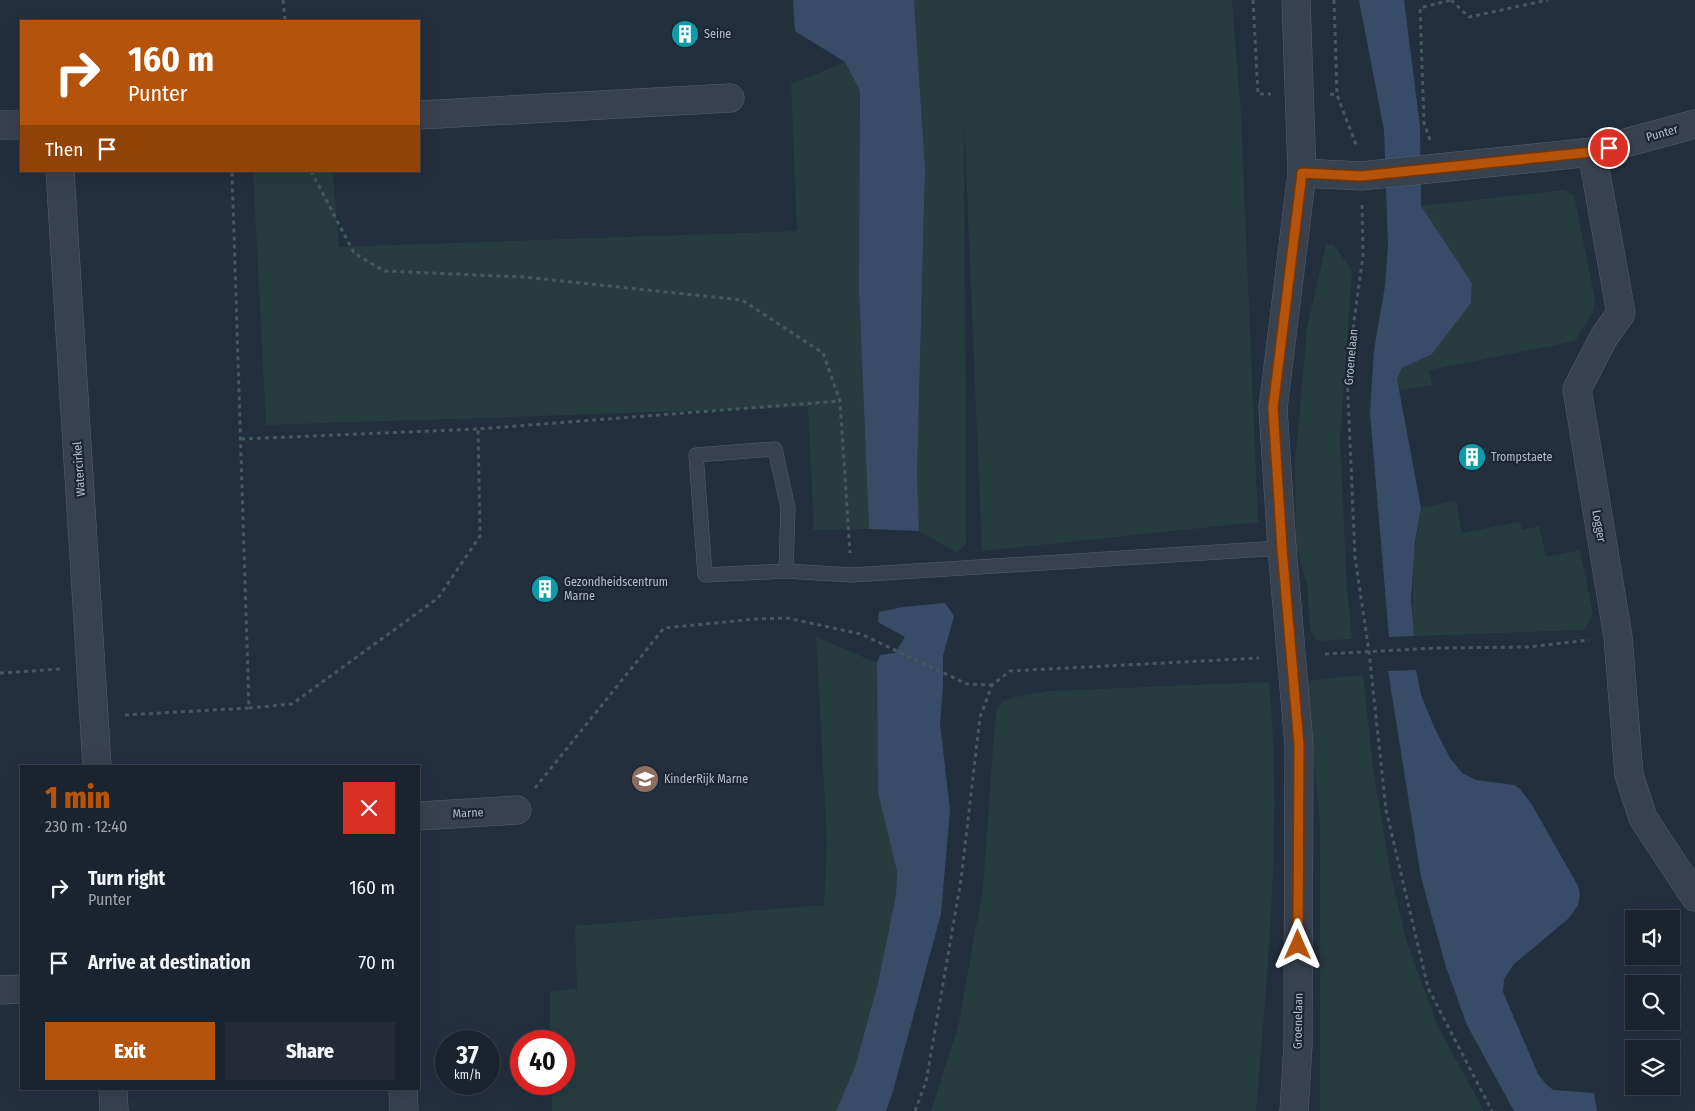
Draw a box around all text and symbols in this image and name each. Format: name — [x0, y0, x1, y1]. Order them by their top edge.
building icon: Seine — [670, 19, 700, 49]
place label: Seine — [704, 27, 731, 41]
text: 160 m — [128, 38, 214, 80]
icon: right — [45, 40, 110, 105]
text: Punter — [128, 80, 188, 107]
street label: Punter — [1644, 122, 1680, 144]
pin — [1588, 127, 1630, 169]
icon: arrive — [1595, 134, 1623, 162]
icon: arrive — [93, 135, 121, 163]
text: Then — [45, 138, 83, 161]
street label: Groenelaan — [1342, 328, 1360, 386]
street label: Watercirkel — [70, 441, 88, 497]
building icon: Trompstaete — [1457, 442, 1487, 472]
place label: Trompstaete — [1491, 450, 1552, 464]
street label: Logger — [1589, 509, 1609, 544]
building icon: Gezondheidscentrum Marne — [530, 574, 560, 604]
place label: Gezondheidscentrum Marne — [564, 575, 668, 603]
school or university icon: KinderRijk Marne — [630, 764, 660, 794]
place label: KinderRijk Marne — [664, 772, 748, 786]
text: 1 min — [45, 780, 110, 816]
button: close — [343, 782, 395, 834]
street label: Marne — [452, 805, 484, 821]
text: 230 m · 12:40 — [45, 817, 127, 836]
text: Turn right — [88, 867, 165, 890]
icon: right — [45, 874, 73, 902]
text: 160 m — [349, 876, 395, 899]
text: Punter — [88, 890, 131, 909]
map controls — [1625, 910, 1680, 1095]
button: sound — [1625, 910, 1680, 965]
position arrow — [1271, 918, 1323, 970]
icon: arrive — [45, 949, 73, 977]
text: Arrive at destination — [88, 951, 251, 974]
text: 70 m — [359, 951, 395, 974]
button: search — [1625, 975, 1680, 1030]
street label: Groenelaan — [1291, 993, 1305, 1049]
button: Exit — [45, 1022, 215, 1080]
button: Share — [225, 1022, 395, 1080]
speed limit sign: 40 — [510, 1030, 575, 1095]
button: layers — [1625, 1040, 1680, 1095]
text: 37 — [456, 1041, 479, 1071]
text: km/h — [454, 1068, 481, 1082]

